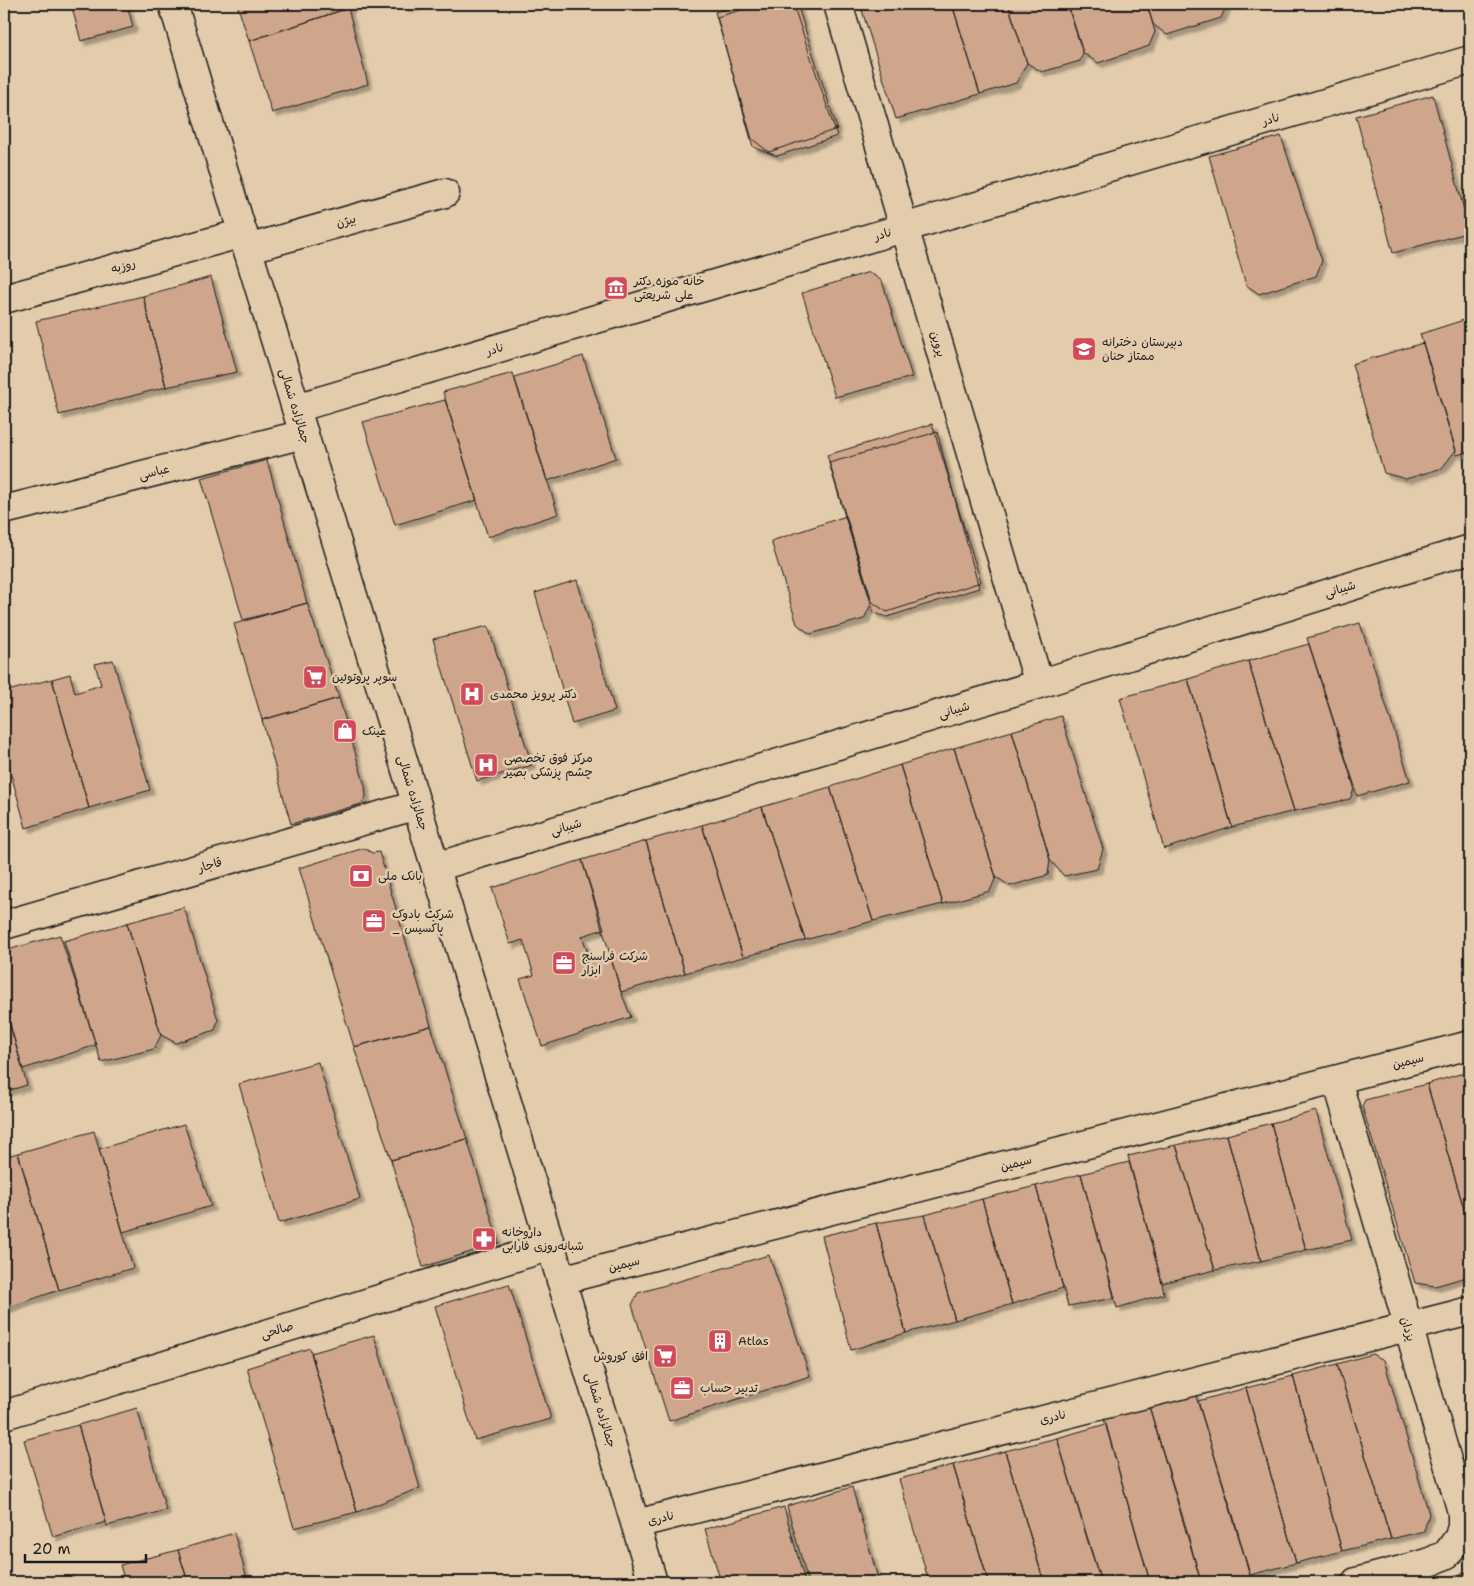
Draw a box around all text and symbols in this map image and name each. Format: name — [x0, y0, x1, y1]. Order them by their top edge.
street label: نادر — [1259, 109, 1282, 130]
street label: بیژن — [334, 211, 358, 231]
street label: نادر — [871, 224, 894, 245]
street label: روزبه — [109, 255, 137, 277]
place label: خانه موزه دکتر علی شریعتی — [633, 273, 704, 303]
museum icon: خانه موزه دکتر علی شریعتی — [603, 275, 629, 301]
street label: پروین — [927, 329, 949, 359]
place label: دبیرستان دخترانه ممتاز حنان — [1102, 334, 1183, 364]
school or university icon: دبیرستان دخترانه ممتاز حنان — [1071, 336, 1097, 362]
street label: نادر — [483, 339, 506, 360]
street label: جمالزاده شمالی — [276, 366, 314, 446]
street label: عباسی — [137, 460, 171, 484]
street label: شیبانی — [1323, 577, 1357, 601]
supermarket icon: سوپر پروتوئین — [302, 664, 328, 690]
place label: سوپر پروتوئین — [332, 669, 397, 685]
hospital icon: دکتر پرویز محمدی — [459, 681, 485, 707]
place label: دکتر پرویز محمدی — [490, 686, 577, 702]
street label: شیبانی — [937, 698, 971, 722]
shop icon: عینک — [332, 718, 358, 744]
place label: عینک — [362, 723, 386, 739]
place label: مرکز فوق تخصصی چشم پزشکی بصیر — [503, 750, 593, 781]
hospital icon: مرکز فوق تخصصی چشم پزشکی بصیر — [473, 752, 499, 778]
street label: جمالزاده شمالی — [394, 753, 432, 833]
street label: شیبانی — [549, 815, 583, 839]
street label: قاجار — [195, 854, 224, 876]
bank icon: بانک ملی — [348, 863, 374, 889]
place label: بانک ملی — [378, 868, 422, 884]
place label: شرکت بادوک _ پاکسیس — [392, 906, 454, 936]
office icon: شرکت بادوک _ پاکسیس — [361, 908, 387, 934]
place label: شرکت فراسنج ابزار — [581, 948, 648, 978]
office icon: شرکت فراسنج ابزار — [551, 950, 577, 976]
street label: سیمین — [1391, 1049, 1425, 1073]
street label: سیمین — [999, 1151, 1033, 1175]
place label: داروخانه شبانه‌روزی فارابی — [502, 1224, 584, 1254]
pharmacy icon: داروخانه شبانه‌روزی فارابی — [471, 1226, 497, 1252]
street label: سیمین — [607, 1252, 641, 1276]
street label: یزدان — [1397, 1315, 1419, 1343]
street label: صالحی — [259, 1318, 295, 1342]
building icon: Atlas — [707, 1328, 733, 1354]
place label: Atlas — [738, 1333, 769, 1349]
supermarket icon: افق کوروش — [652, 1343, 678, 1369]
place label: افق کوروش — [593, 1348, 648, 1364]
street label: جمالزاده شمالی — [582, 1370, 620, 1450]
office icon: تدبیر حساب — [669, 1375, 695, 1401]
place label: تدبیر حساب — [700, 1380, 758, 1396]
street label: نادری — [1038, 1406, 1068, 1428]
street label: نادری — [646, 1507, 676, 1529]
scale bar — [25, 1531, 146, 1563]
text: 20 m — [32, 1539, 71, 1559]

